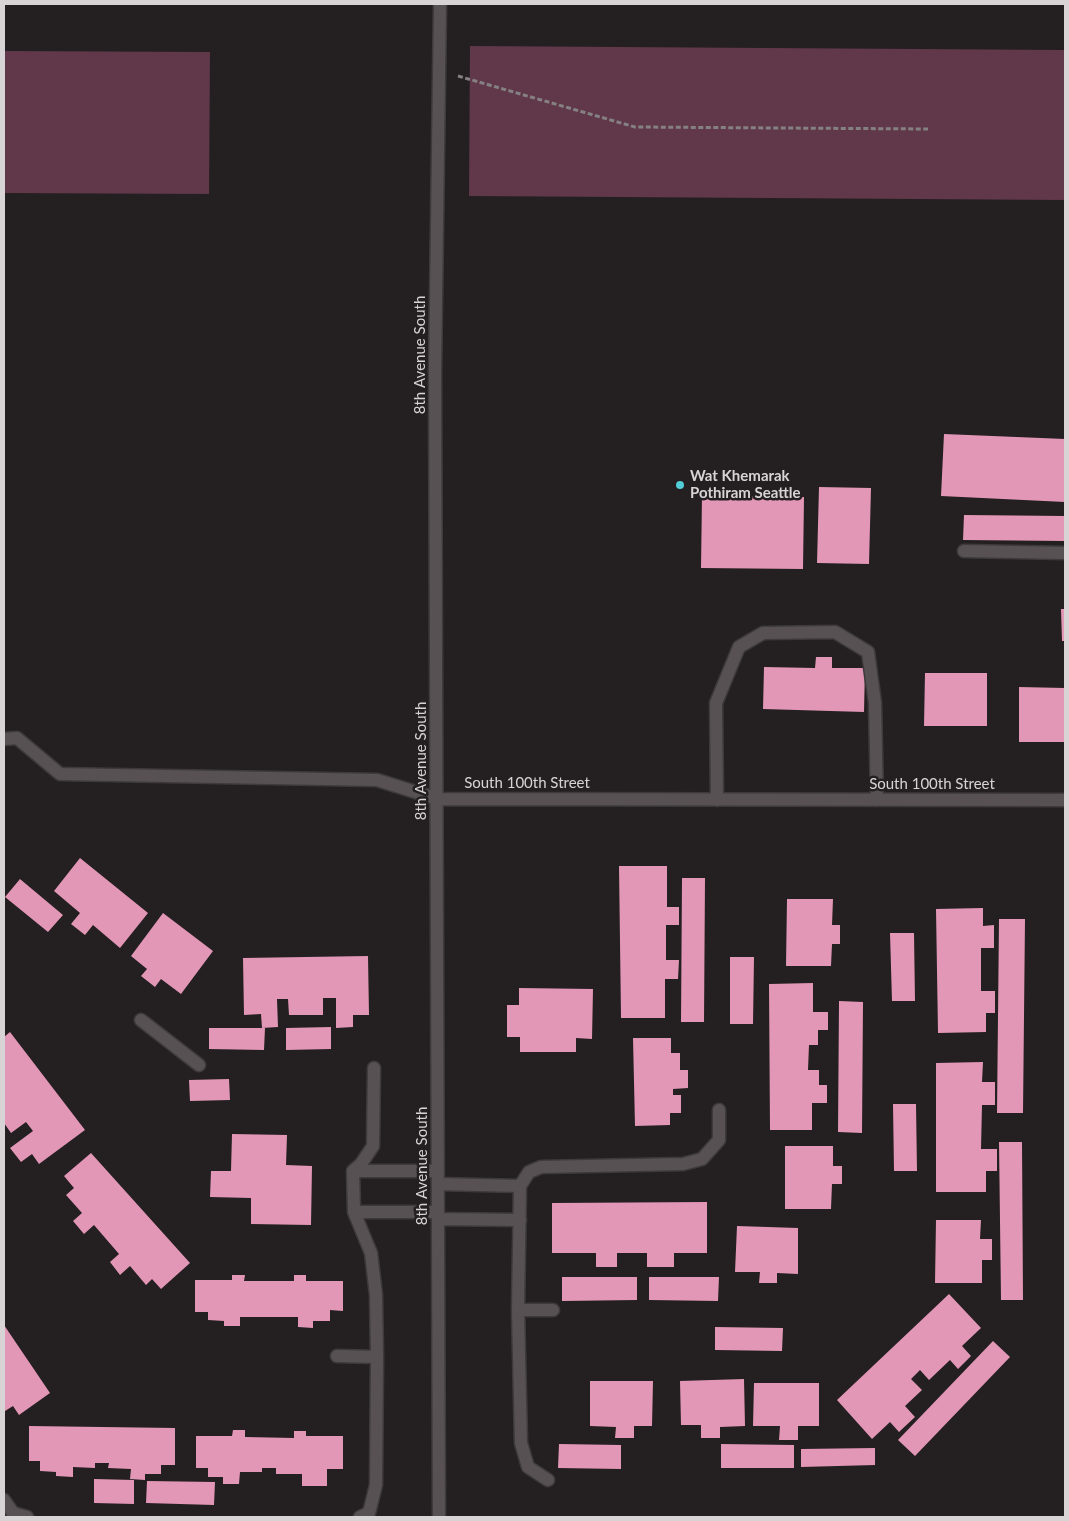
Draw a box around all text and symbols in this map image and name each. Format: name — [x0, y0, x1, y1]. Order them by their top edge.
street label: 8th Avenue South — [411, 296, 429, 414]
place label: Wat Khemarak Pothiram Seattle — [690, 467, 801, 502]
marker: Wat Khemarak Pothiram Seattle — [674, 479, 686, 491]
street label: 8th Avenue South — [412, 702, 430, 820]
street label: South 100th Street — [464, 774, 590, 792]
street label: South 100th Street — [869, 775, 995, 793]
street label: 8th Avenue South — [413, 1107, 431, 1225]

